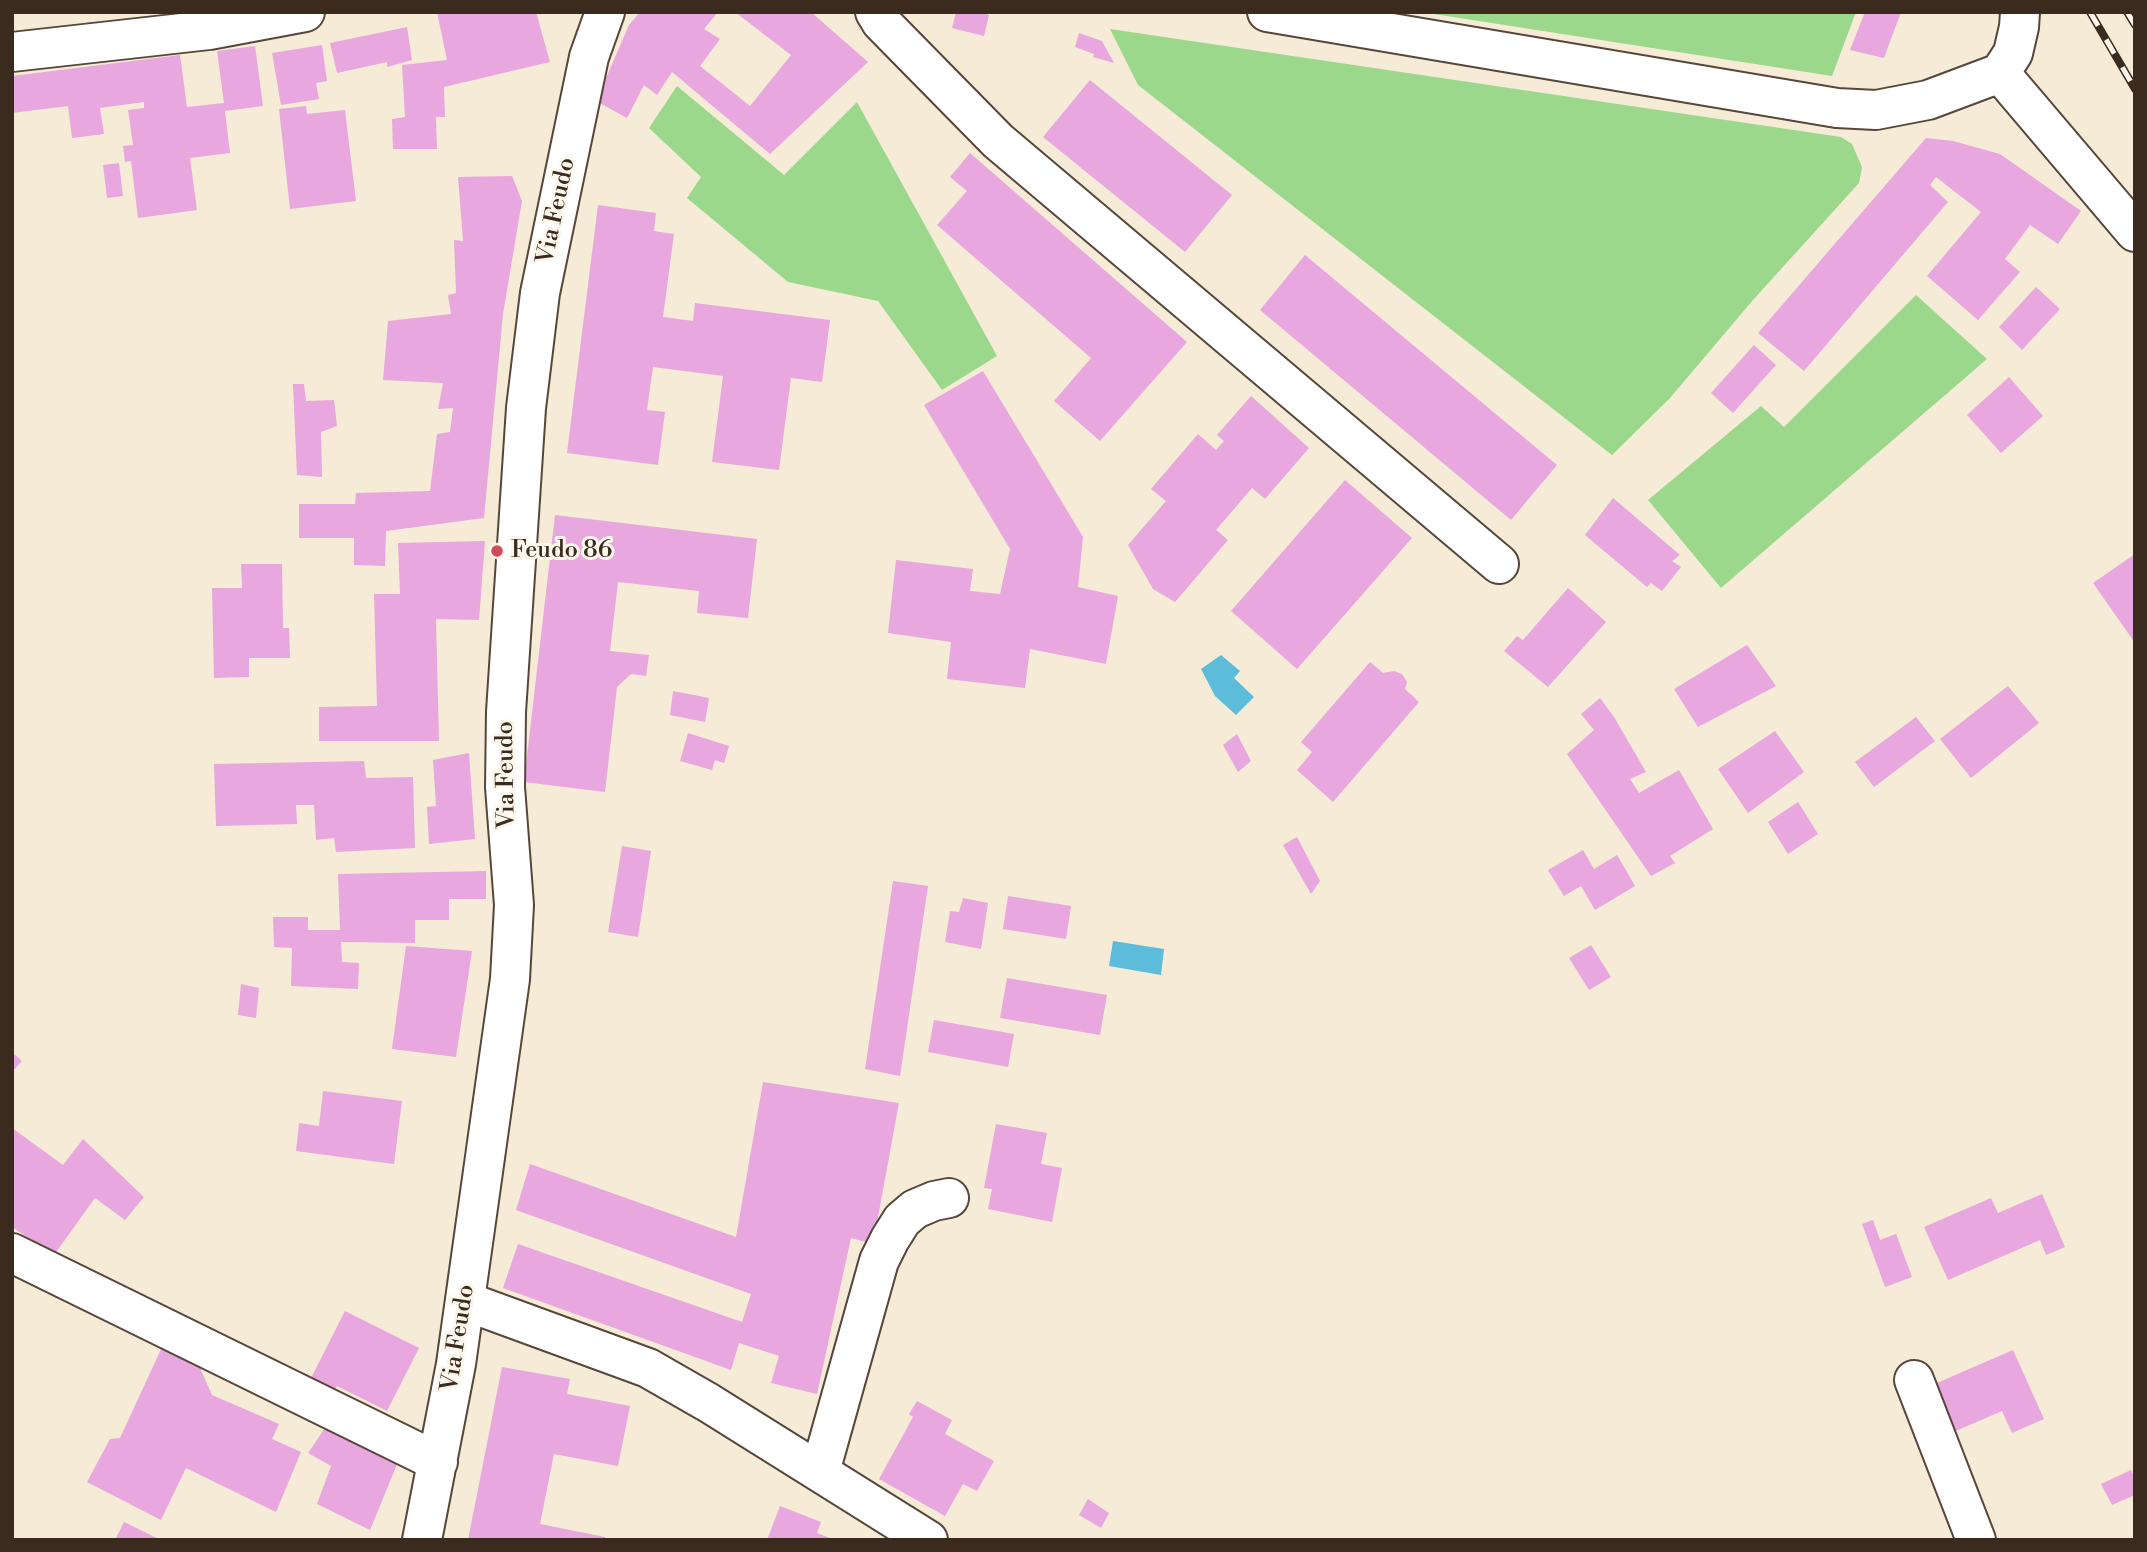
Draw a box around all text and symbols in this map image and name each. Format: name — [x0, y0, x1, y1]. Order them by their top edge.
street label: Via Feudo — [532, 155, 582, 267]
place label: Feudo 86 — [511, 537, 612, 565]
marker: Feudo 86 — [489, 543, 505, 559]
street label: Via Feudo — [492, 721, 522, 829]
street label: Via Feudo — [436, 1282, 482, 1394]

